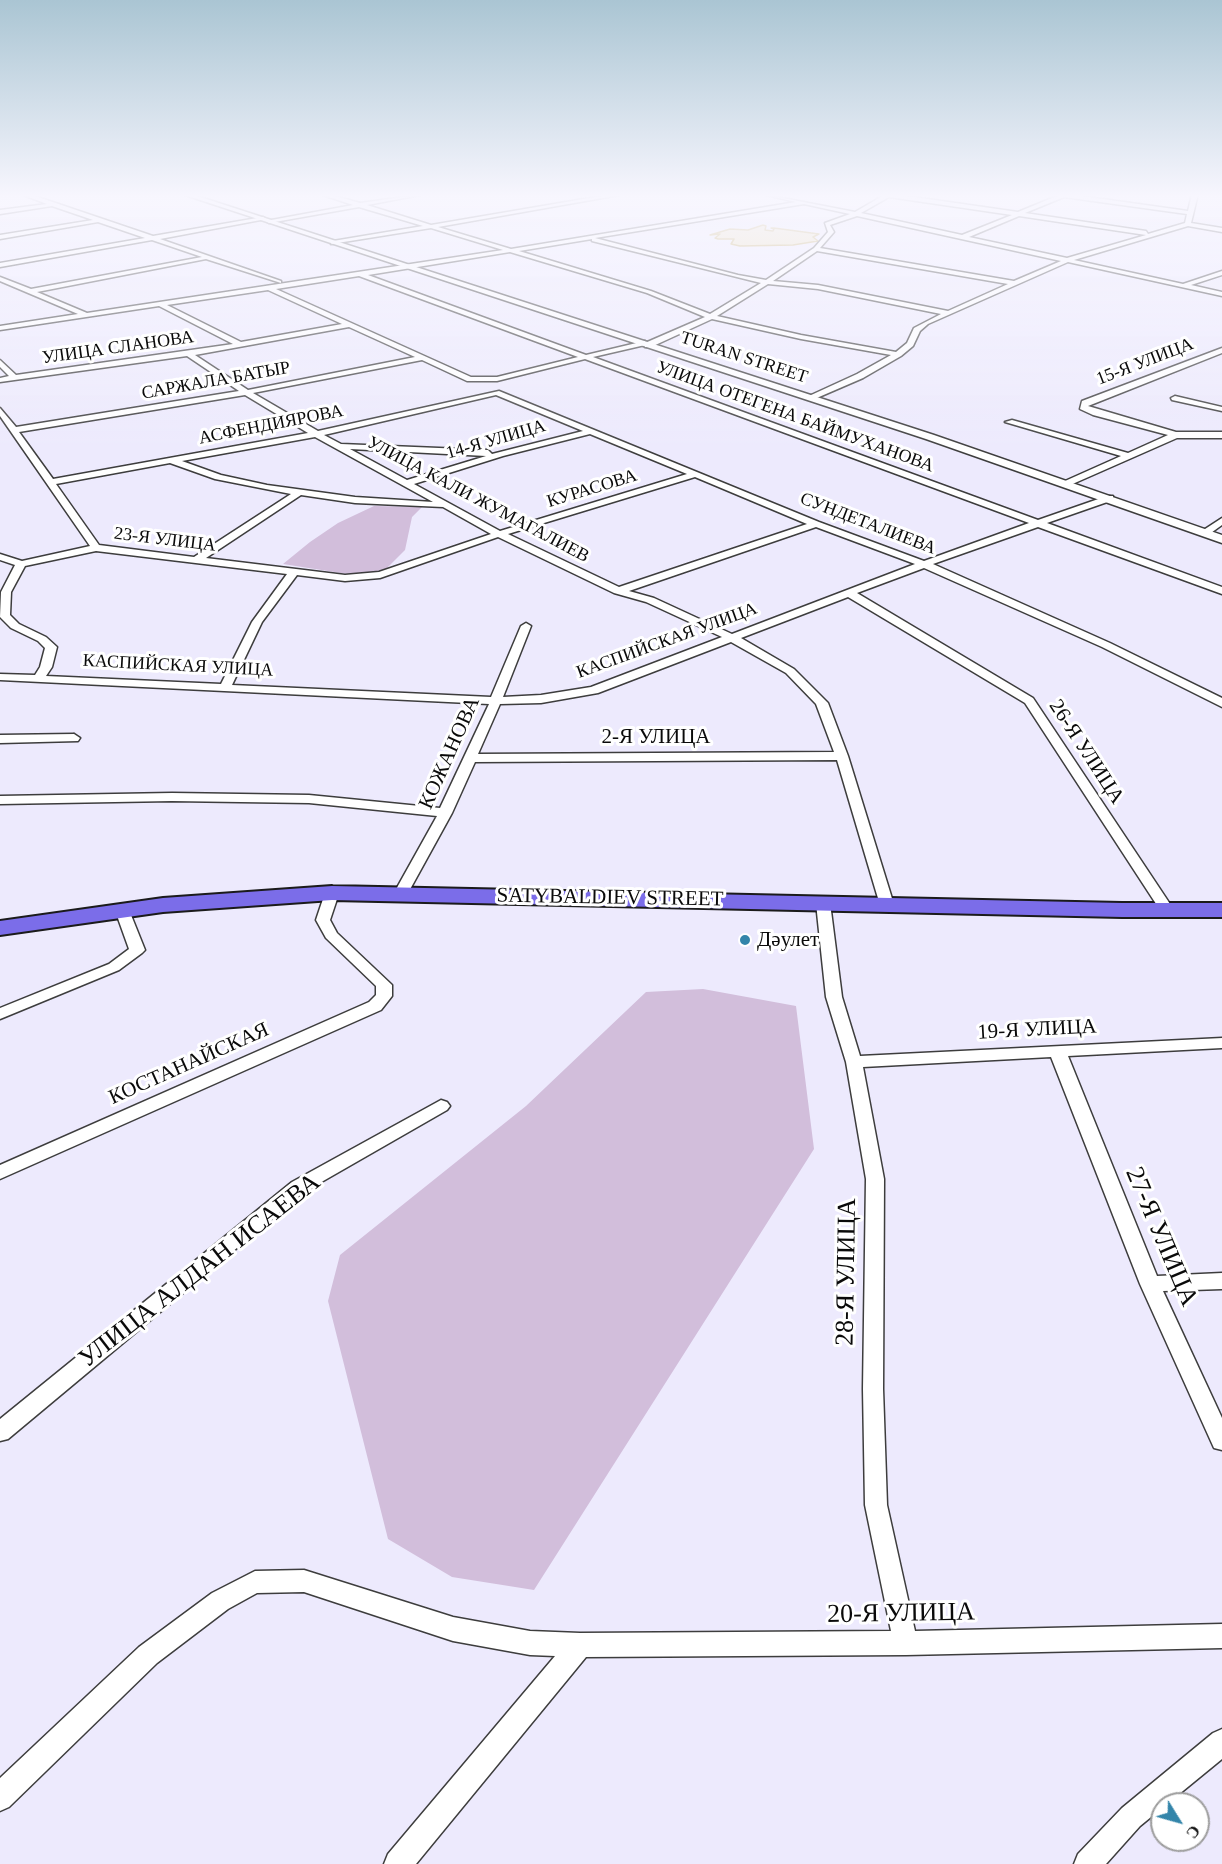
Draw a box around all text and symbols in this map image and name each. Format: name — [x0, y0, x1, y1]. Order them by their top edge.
street label: УЛИЦА СЛАНОВА — [41, 327, 195, 369]
street label: TURAN STREET — [678, 327, 810, 389]
street label: 15-Я УЛИЦА — [1093, 334, 1197, 390]
street label: САРЖАЛА БАТЫР — [140, 357, 292, 405]
street label: УЛИЦА ОТЕГЕНА БАЙМУХАНОВА — [653, 357, 937, 477]
street label: АСФЕНДИЯРОВА — [197, 400, 345, 450]
street label: 14-Я УЛИЦА — [444, 416, 548, 464]
street label: УЛИЦА КАЛИ ЖУМАГАЛИЕВ — [363, 432, 593, 568]
street label: КУРАСОВА — [544, 465, 640, 513]
street label: СУНДЕТАЛИЕВА — [797, 488, 939, 560]
street label: 23-Я УЛИЦА — [113, 523, 217, 557]
street label: КАСПИЙСКАЯ УЛИЦА — [574, 598, 760, 684]
street label: КАСПИЙСКАЯ УЛИЦА — [82, 650, 274, 682]
street label: КОЖАНОВА — [414, 693, 486, 813]
street label: 26-Я УЛИЦА — [1043, 695, 1129, 809]
street label: 2-Я УЛИЦА — [602, 724, 710, 750]
street label: SATYBALDIEV STREET — [496, 883, 724, 913]
place label: Дәулет — [757, 927, 819, 953]
marker: Дәулет — [738, 933, 752, 947]
street label: 19-Я УЛИЦА — [977, 1014, 1097, 1046]
street label: КОСТАНАЙСКАЯ — [105, 1017, 273, 1111]
street label: 27-Я УЛИЦА — [1118, 1163, 1204, 1311]
street label: УЛИЦА АЛДАН ИСАЕВА — [73, 1167, 327, 1375]
street label: 28-Я УЛИЦА — [830, 1198, 864, 1346]
street label: 20-Я УЛИЦА — [827, 1597, 975, 1631]
north arrow — [1150, 1792, 1210, 1852]
text: С — [1183, 1822, 1203, 1842]

